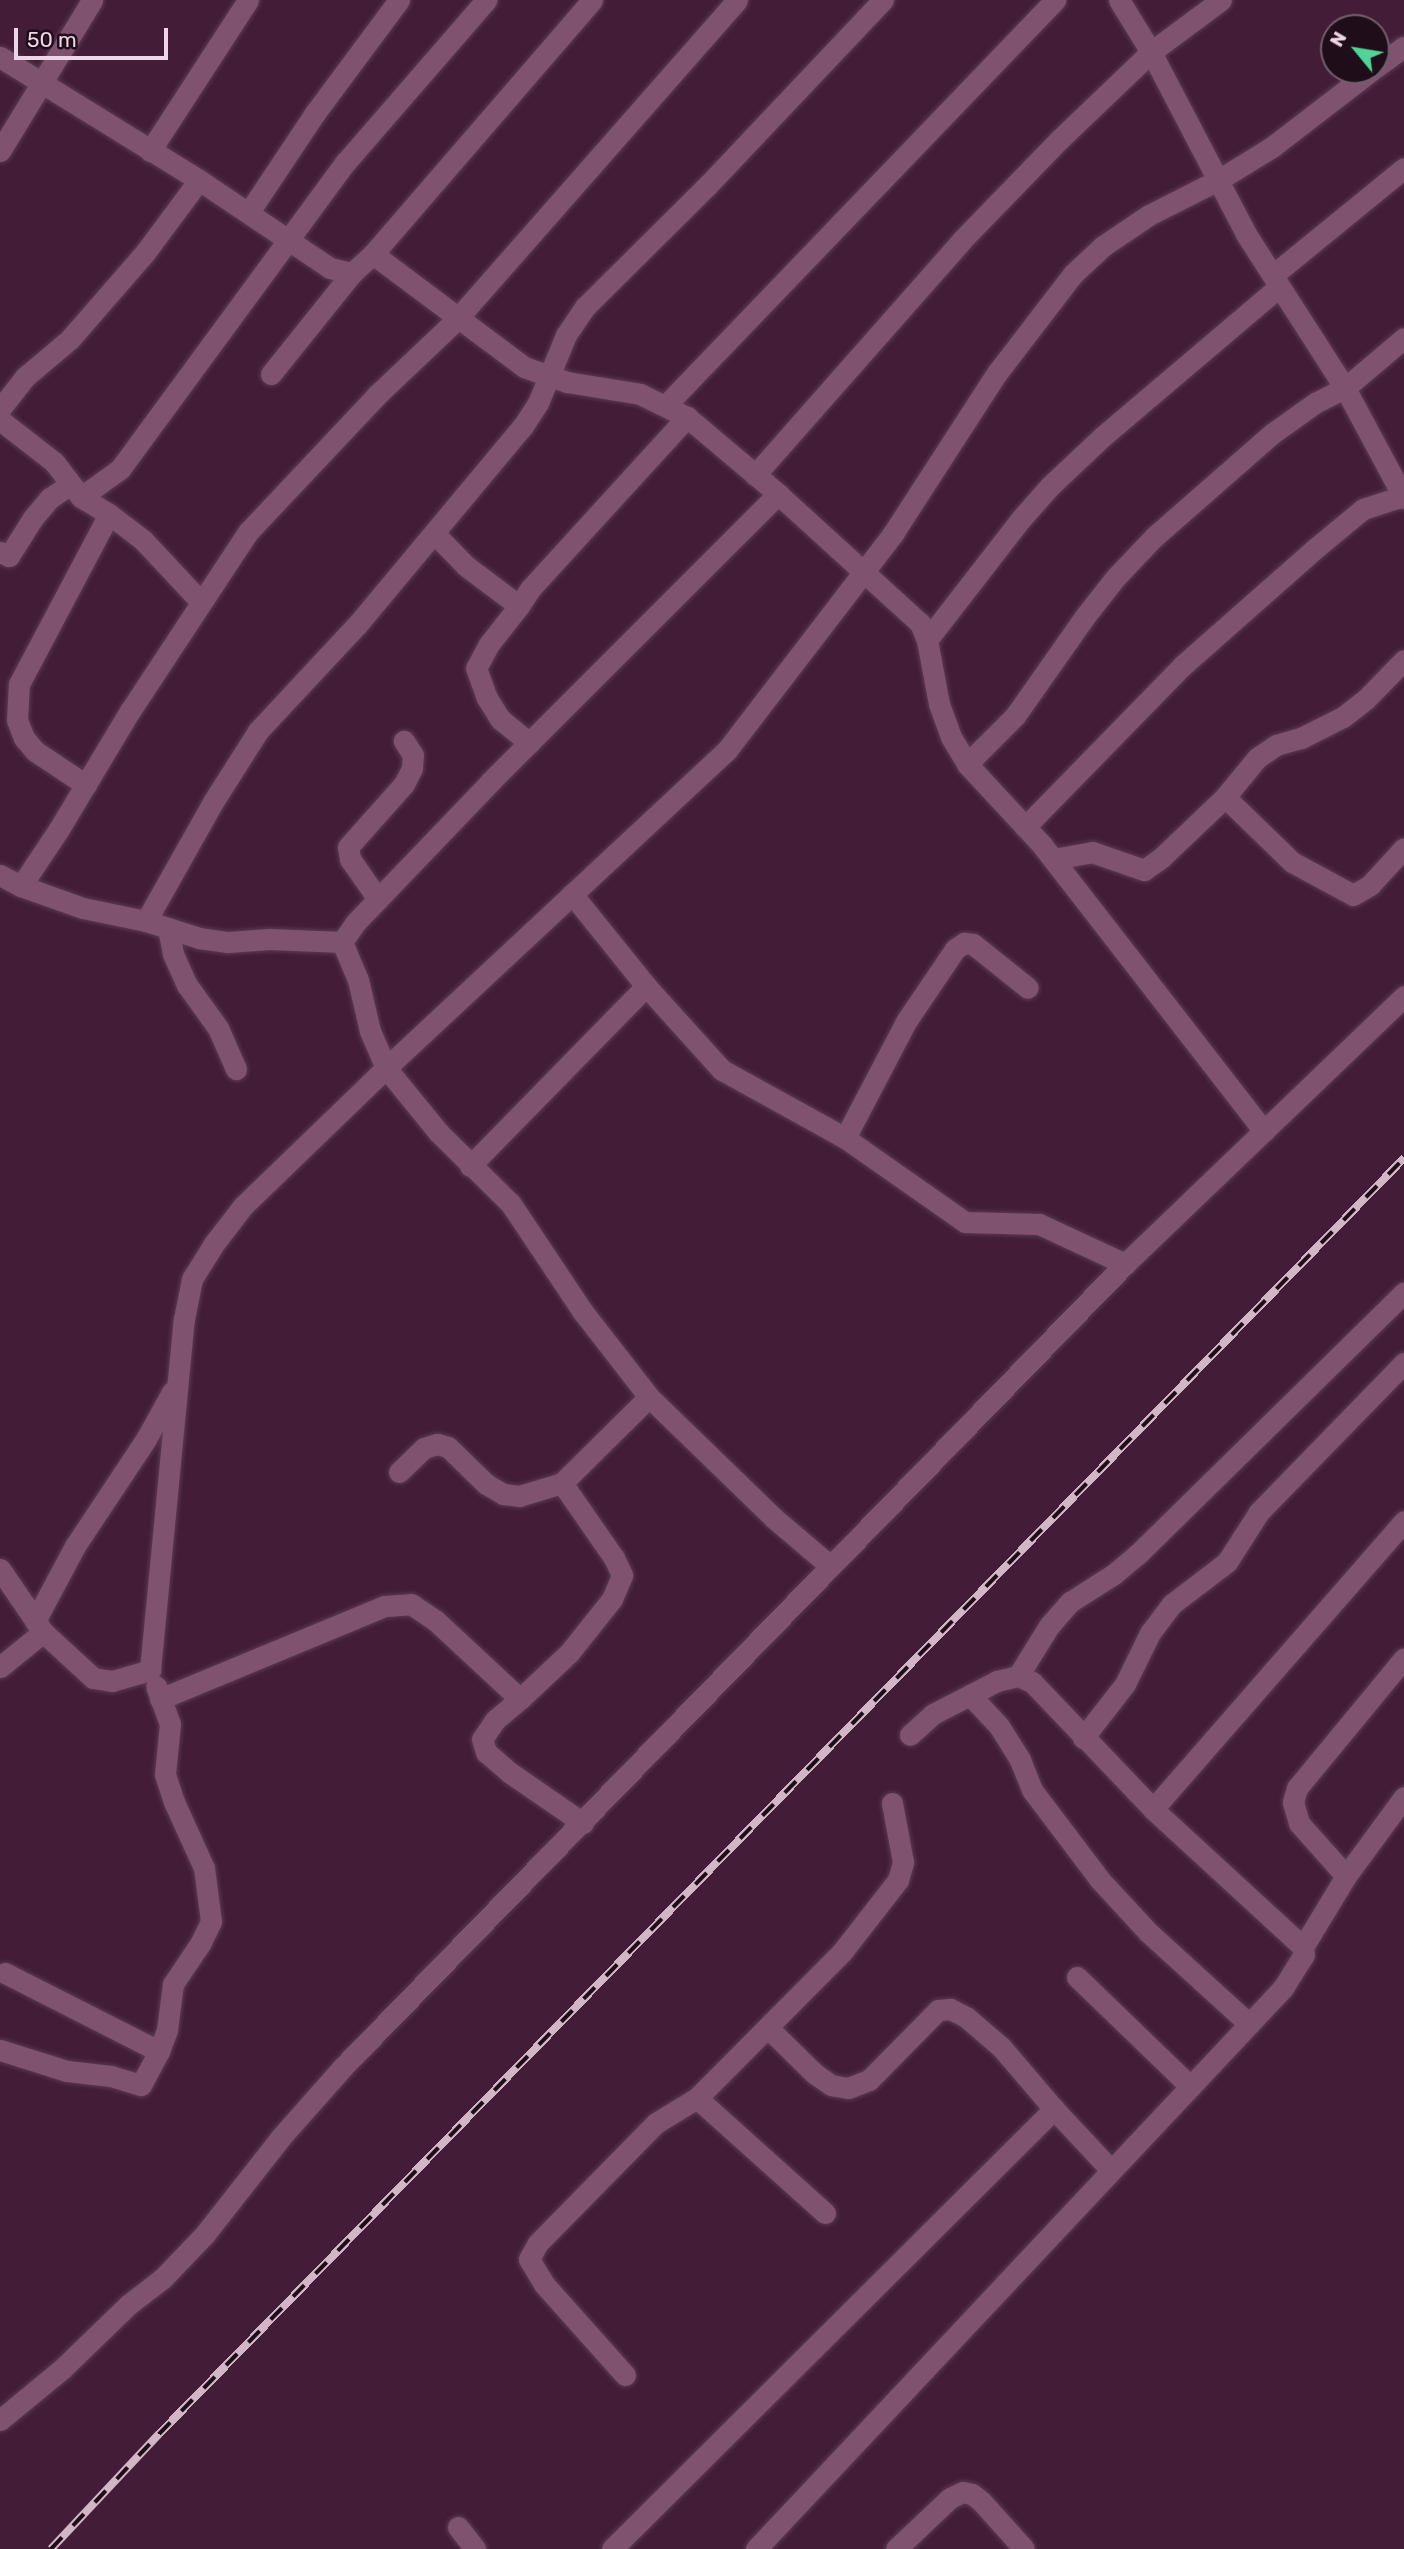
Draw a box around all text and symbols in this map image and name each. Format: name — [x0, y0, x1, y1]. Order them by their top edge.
scale bar — [18, 14, 172, 58]
north arrow — [1320, 14, 1390, 84]
text: 50 m — [27, 27, 77, 52]
text: N — [1325, 28, 1351, 51]

